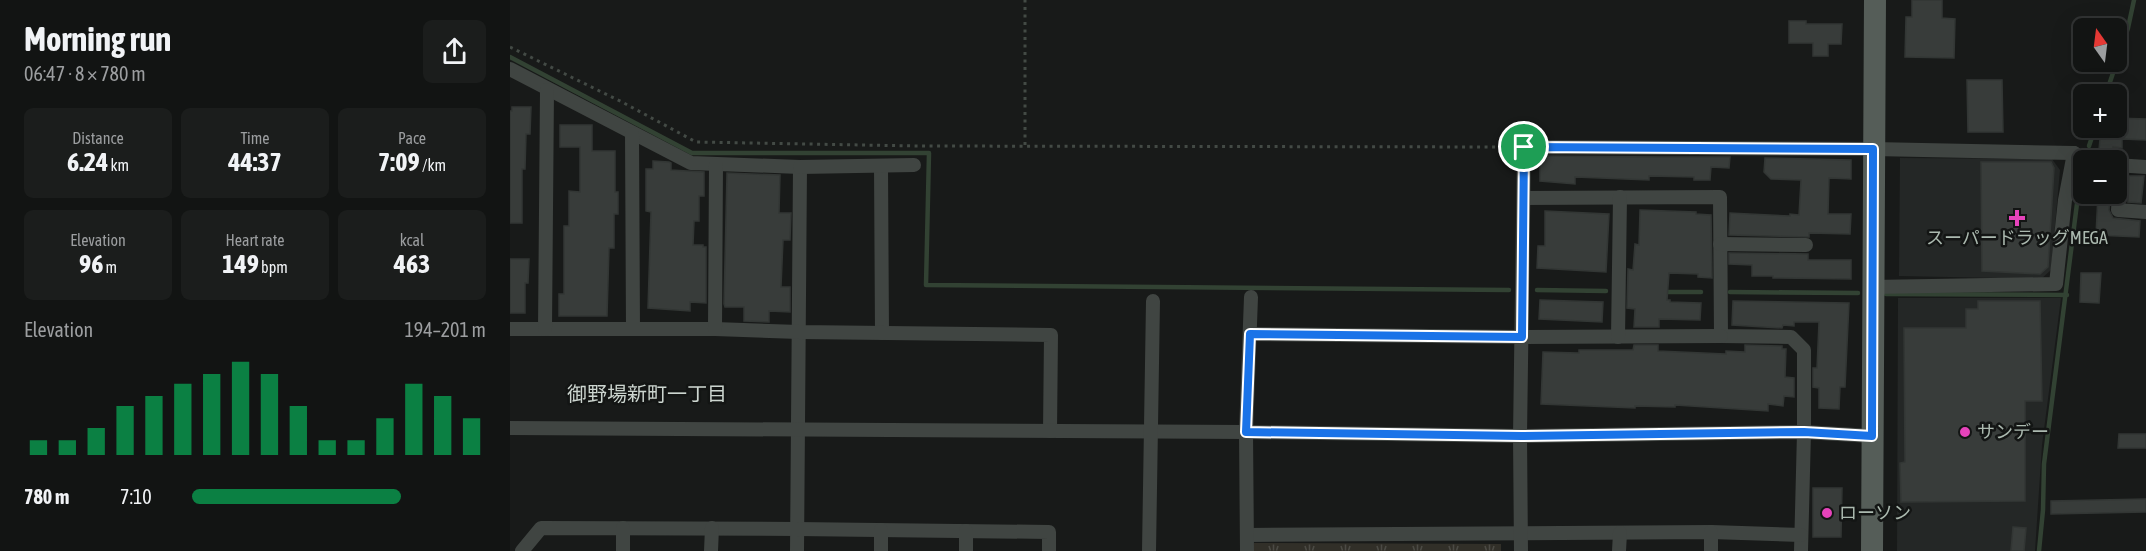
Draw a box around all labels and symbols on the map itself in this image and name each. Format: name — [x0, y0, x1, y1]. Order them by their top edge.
north arrow — [2073, 18, 2127, 72]
pin — [1498, 121, 1549, 172]
marker: スーパードラッグMEGA — [2010, 211, 2024, 225]
place label: スーパードラッグMEGA — [1926, 227, 2108, 248]
district label: 御野場新町一丁目 — [567, 382, 727, 405]
place label: サンデー — [1977, 421, 2049, 442]
marker: サンデー — [1958, 425, 1972, 439]
place label: ローソン — [1839, 502, 1911, 523]
marker: ローソン — [1820, 506, 1834, 520]

